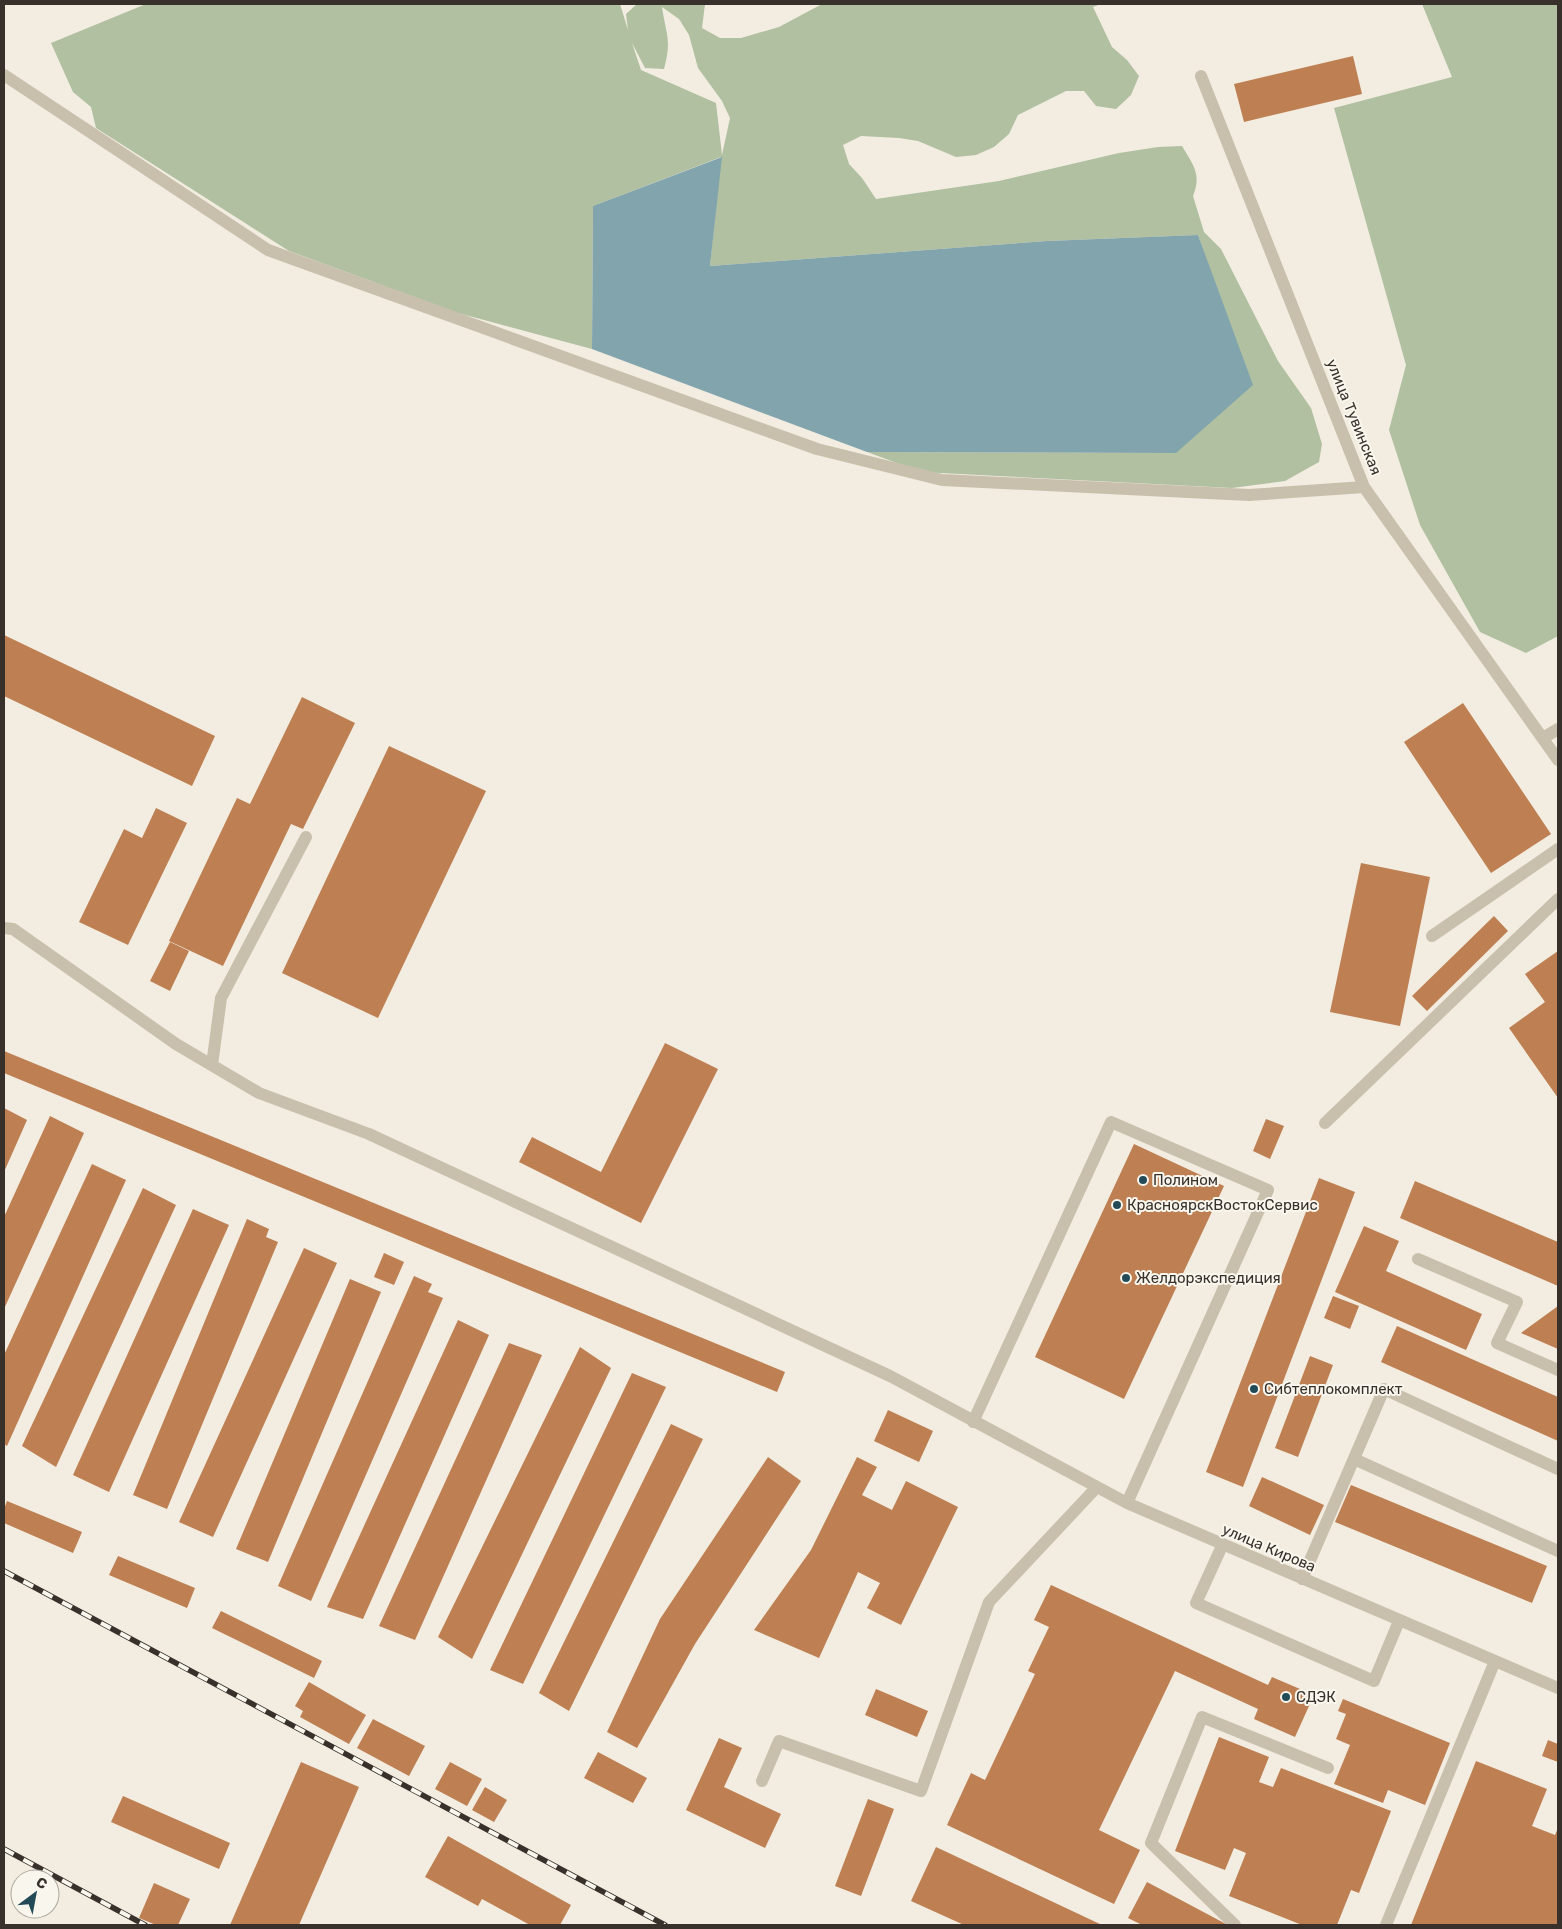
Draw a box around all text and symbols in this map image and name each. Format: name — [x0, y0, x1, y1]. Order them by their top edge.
street label: улица Тувинская — [1323, 357, 1385, 477]
place label: Полином — [1153, 1171, 1218, 1189]
marker: Полином — [1137, 1174, 1149, 1186]
place label: КрасноярскВостокСервис — [1127, 1196, 1318, 1214]
marker: КрасноярскВостокСервис — [1111, 1199, 1123, 1211]
place label: Желдорэкспедиция — [1136, 1269, 1281, 1287]
marker: Желдорэкспедиция — [1120, 1272, 1132, 1284]
place label: Сибтеплокомплект — [1264, 1380, 1403, 1398]
marker: Сибтеплокомплект — [1248, 1383, 1260, 1395]
street label: улица Кирова — [1220, 1520, 1318, 1576]
place label: СДЭК — [1296, 1688, 1336, 1706]
marker: СДЭК — [1280, 1691, 1292, 1703]
north arrow — [10, 1869, 60, 1919]
text: С — [33, 1874, 50, 1893]

